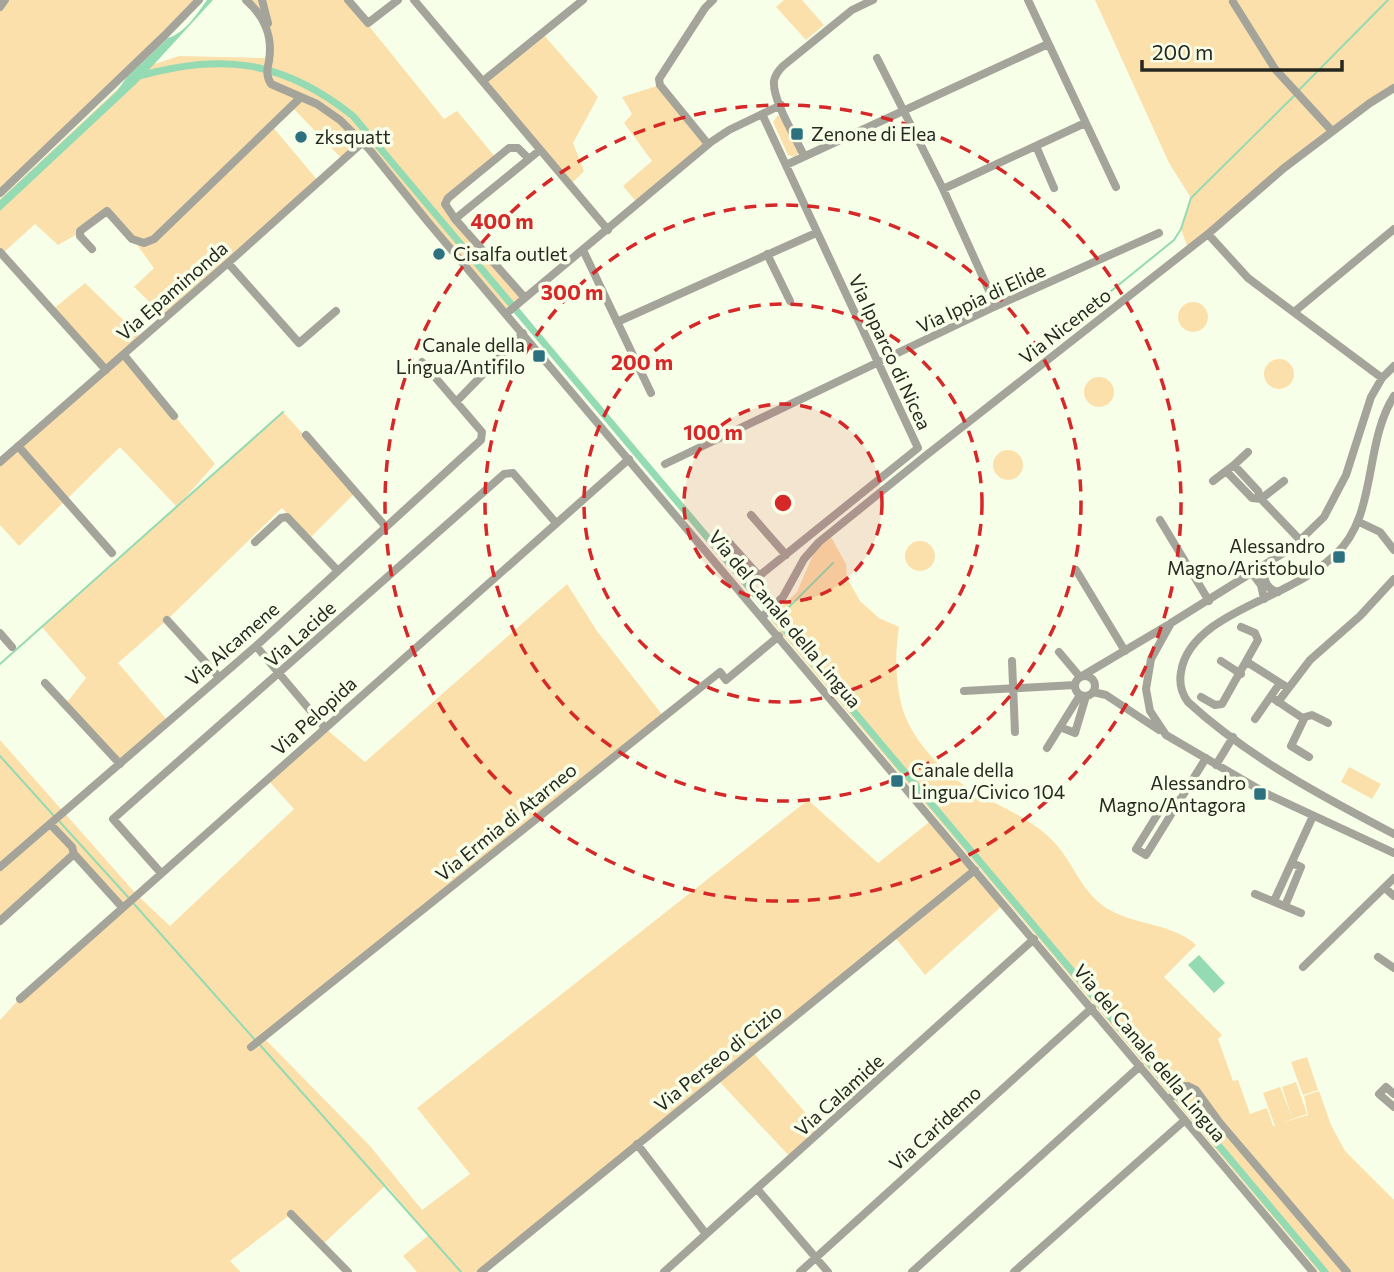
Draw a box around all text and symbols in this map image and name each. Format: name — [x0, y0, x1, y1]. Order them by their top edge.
scale bar — [1142, 28, 1342, 72]
text: 200 m — [1152, 39, 1213, 64]
place label: Zenone di Elea — [811, 122, 936, 145]
place label: zksquatt — [315, 125, 391, 148]
marker: Zenone di Elea — [789, 126, 805, 142]
marker: zksquatt — [293, 129, 309, 145]
text: 400 m — [470, 208, 534, 233]
street label: Via Epaminonda — [112, 236, 232, 345]
place label: Cisalfa outlet — [453, 242, 568, 265]
marker: Cisalfa outlet — [431, 246, 447, 262]
street label: Via Ippia di Elide — [913, 258, 1049, 337]
street label: Via Ipparco di Nicea — [844, 270, 937, 433]
text: 300 m — [541, 279, 603, 304]
street label: Via Niceneto — [1014, 283, 1115, 369]
place label: Canale della Lingua/Antifilo — [396, 333, 525, 378]
marker: Canale della Lingua/Antifilo — [531, 348, 547, 364]
text: 200 m — [611, 349, 673, 374]
text: 100 m — [683, 419, 743, 444]
centre of rings — [771, 491, 795, 515]
street label: Via del Canale della Lingua — [704, 525, 866, 712]
place label: Alessandro Magno/Aristobulo — [1167, 534, 1325, 579]
marker: Alessandro Magno/Aristobulo — [1331, 549, 1347, 565]
street label: Via Lacide — [259, 596, 340, 671]
street label: Via Alcamene — [180, 597, 283, 690]
street label: Via Pelopida — [266, 672, 361, 760]
street label: Via Ermia di Atarneo — [431, 758, 581, 886]
place label: Canale della Lingua/Civico 104 — [911, 758, 1065, 803]
place label: Alessandro Magno/Antagora — [1099, 771, 1246, 816]
marker: Canale della Lingua/Civico 104 — [889, 773, 905, 789]
marker: Alessandro Magno/Antagora — [1252, 786, 1268, 802]
street label: Via del Canale della Lingua — [1069, 959, 1231, 1146]
street label: Via Perseo di Cizio — [649, 999, 786, 1116]
street label: Via Calamide — [789, 1049, 888, 1141]
street label: Via Caridemo — [884, 1080, 985, 1175]

